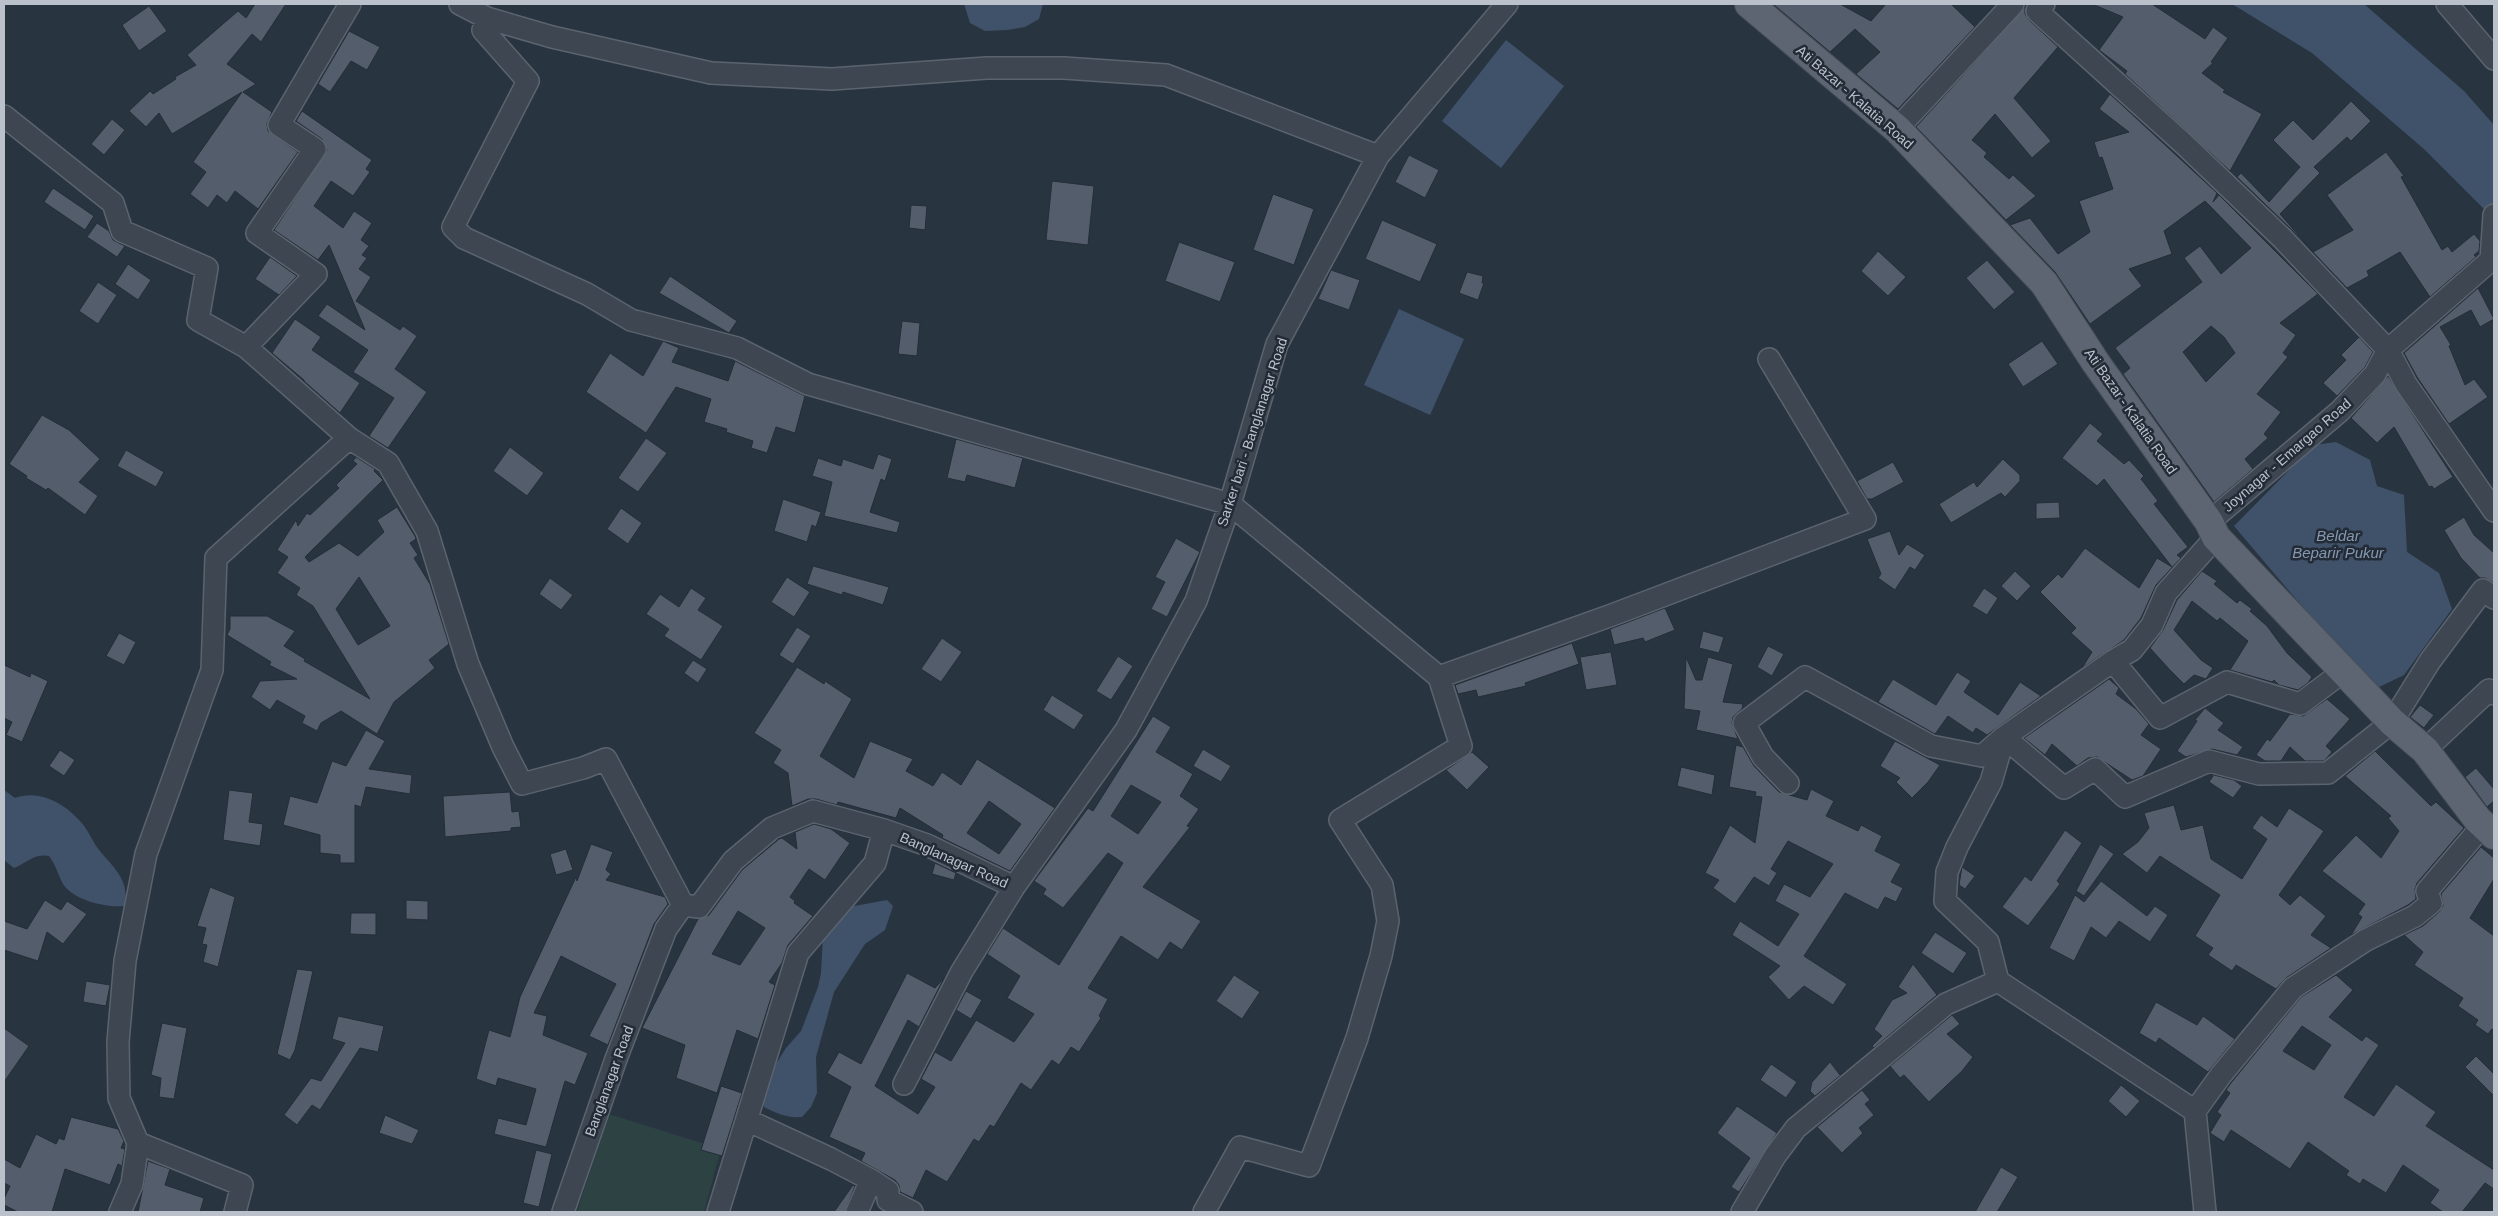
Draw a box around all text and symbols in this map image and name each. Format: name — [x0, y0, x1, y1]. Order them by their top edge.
street label: Ati Bazar - Kalatia Road — [1793, 42, 1917, 152]
street label: Sarker bari - Banglanagar Road — [1214, 336, 1290, 528]
street label: Ati Bazar - Kalatia Road — [2082, 345, 2180, 477]
street label: Joynagar - Emargao Road — [2220, 395, 2354, 515]
water label: Beldar Beparir Pukur — [2292, 527, 2385, 561]
street label: Banglanagar Road — [897, 829, 1011, 891]
street label: Banglanagar Road — [582, 1023, 636, 1139]

